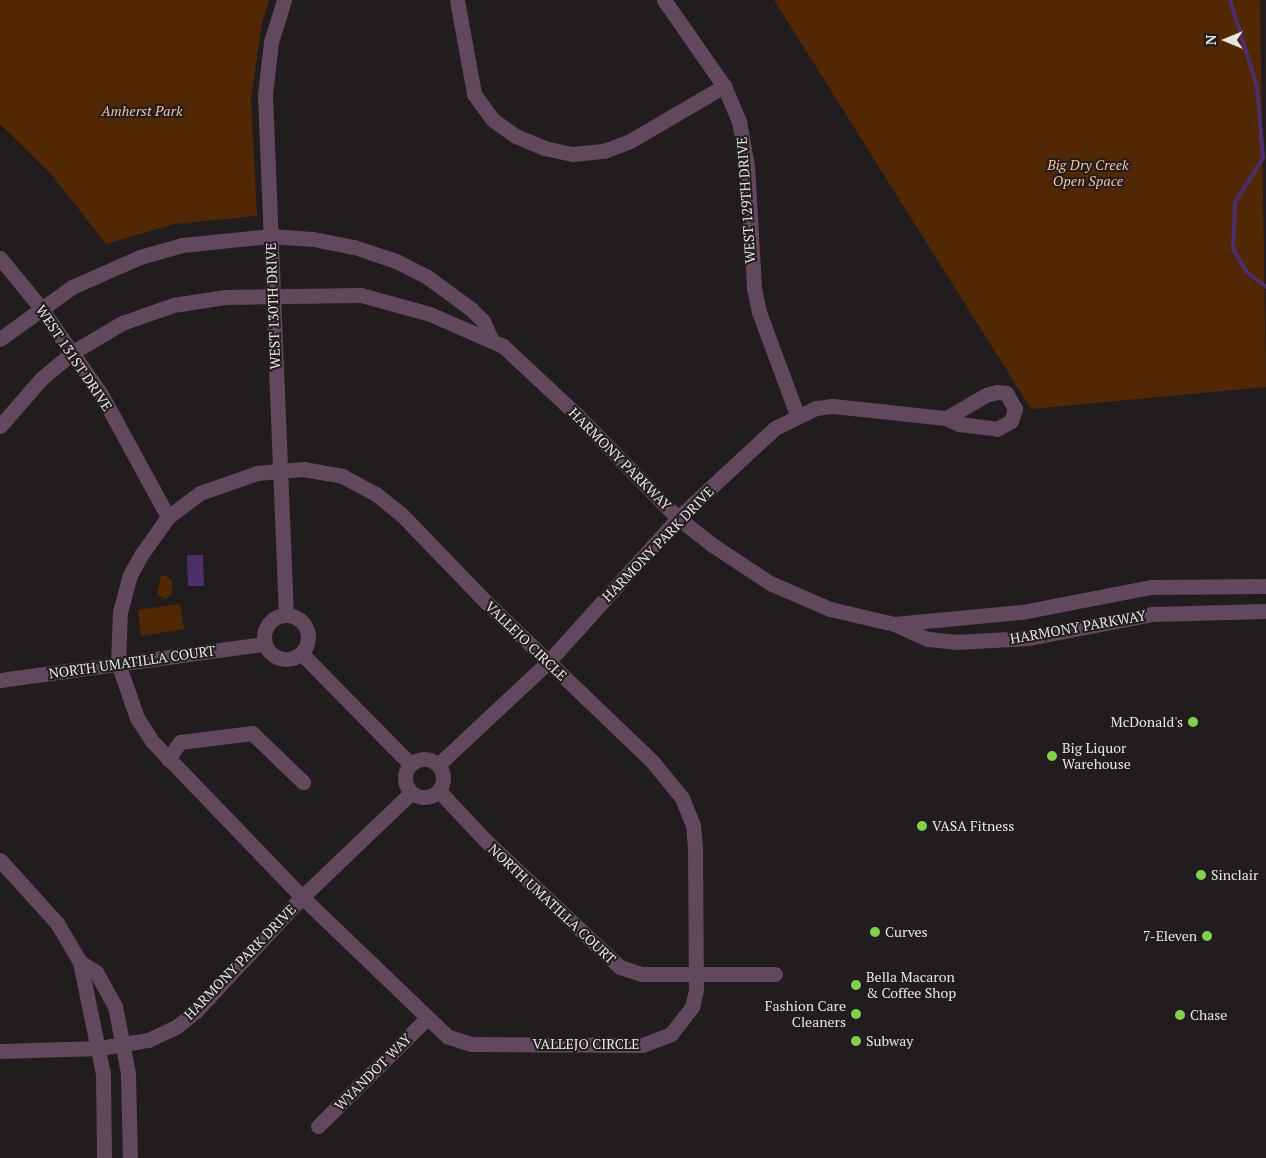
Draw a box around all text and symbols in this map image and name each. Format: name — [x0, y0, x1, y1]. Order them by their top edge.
north arrow — [1201, 15, 1251, 65]
text: N — [1201, 35, 1220, 45]
park label: Amherst Park — [101, 103, 183, 119]
street label: WEST 129TH DRIVE — [733, 136, 759, 264]
park label: Big Dry Creek Open Space — [1047, 157, 1129, 190]
street label: WEST 130TH DRIVE — [262, 242, 284, 370]
street label: WEST 131ST DRIVE — [32, 302, 116, 414]
street label: HARMONY PARKWAY — [565, 404, 675, 514]
street label: HARMONY PARK DRIVE — [599, 483, 717, 605]
street label: VALLEJO CIRCLE — [482, 598, 570, 684]
street label: HARMONY PARKWAY — [1009, 607, 1147, 647]
street label: NORTH UMATILLA COURT — [47, 642, 217, 682]
place label: McDonald's — [1111, 714, 1183, 730]
marker: McDonald's — [1187, 716, 1199, 728]
place label: Big Liquor Warehouse — [1062, 740, 1131, 772]
marker: Big Liquor Warehouse — [1046, 750, 1058, 762]
place label: VASA Fitness — [932, 818, 1015, 834]
marker: VASA Fitness — [916, 820, 928, 832]
street label: NORTH UMATILLA COURT — [485, 840, 619, 968]
place label: Sinclair — [1211, 867, 1258, 883]
marker: Sinclair — [1195, 869, 1207, 881]
street label: HARMONY PARK DRIVE — [181, 901, 299, 1023]
place label: Curves — [885, 924, 928, 940]
marker: Curves — [869, 926, 881, 938]
place label: 7-Eleven — [1143, 928, 1197, 944]
marker: 7-Eleven — [1201, 930, 1213, 942]
place label: Bella Macaron & Coffee Shop — [866, 969, 956, 1002]
marker: Bella Macaron & Coffee Shop — [850, 979, 862, 991]
place label: Fashion Care Cleaners — [765, 998, 846, 1030]
place label: Chase — [1190, 1007, 1227, 1023]
marker: Fashion Care Cleaners — [850, 1008, 862, 1020]
marker: Chase — [1174, 1009, 1186, 1021]
street label: WYANDOT WAY — [331, 1030, 415, 1114]
place label: Subway — [866, 1033, 913, 1049]
marker: Subway — [850, 1035, 862, 1047]
street label: VALLEJO CIRCLE — [532, 1036, 640, 1052]

